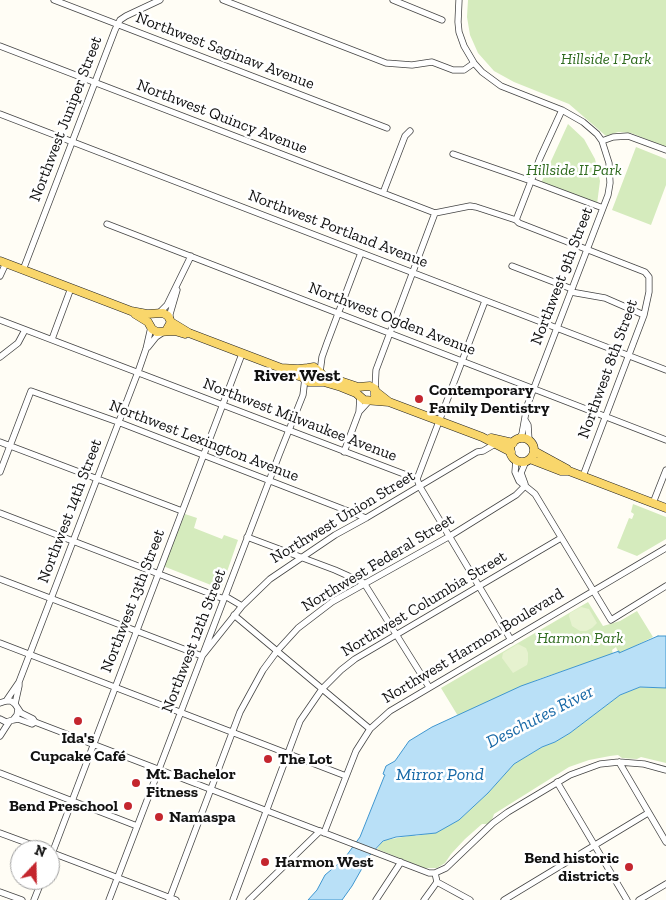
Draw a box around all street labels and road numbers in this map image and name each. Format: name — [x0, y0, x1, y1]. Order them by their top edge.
street label: Northwest Saginaw Avenue — [133, 8, 317, 94]
street label: Northwest Juniper Street — [26, 34, 106, 204]
street label: Northwest Quincy Avenue — [134, 76, 310, 158]
street label: Northwest Portland Avenue — [245, 186, 431, 272]
street label: Northwest 9th Street — [527, 204, 597, 348]
street label: Northwest Ogden Avenue — [306, 278, 478, 360]
street label: Northwest 8th Street — [574, 297, 642, 441]
street label: Northwest Milwaukee Avenue — [200, 374, 400, 466]
street label: Northwest Lexington Avenue — [106, 396, 302, 486]
street label: Northwest 14th Street — [34, 436, 106, 586]
street label: Northwest Union Street — [267, 466, 419, 568]
street label: Northwest Federal Street — [298, 510, 458, 616]
street label: Northwest 13th Street — [97, 527, 169, 675]
street label: Northwest Columbia Street — [338, 547, 510, 661]
street label: Northwest 12th Street — [158, 566, 230, 716]
street label: Northwest Harmon Boulevard — [379, 584, 567, 708]

